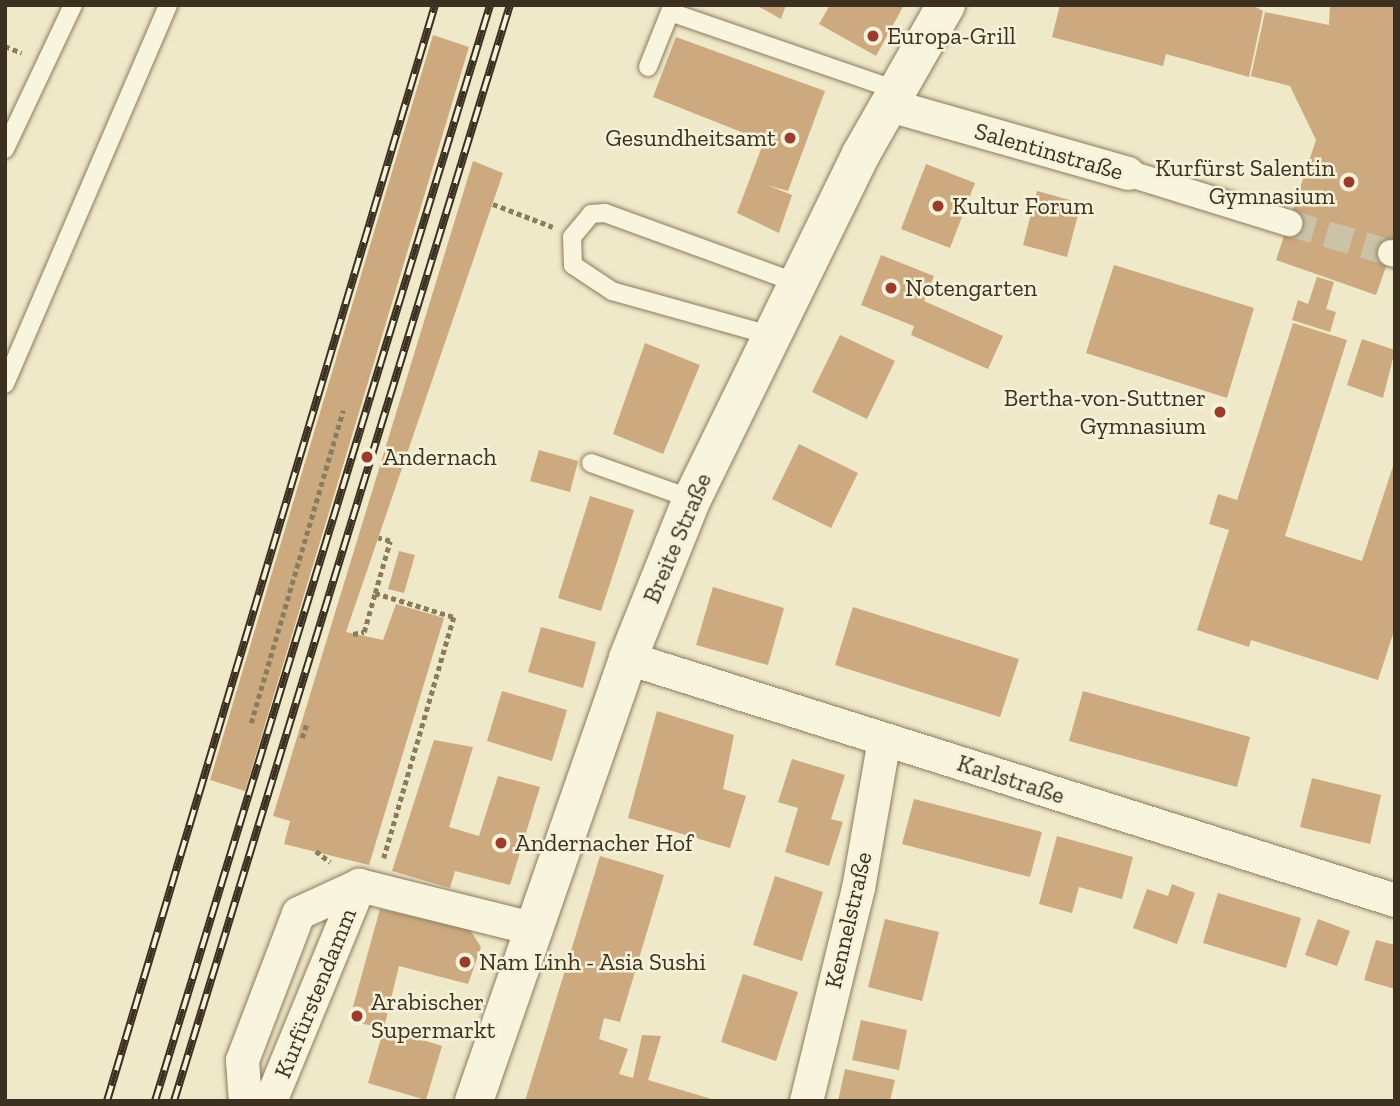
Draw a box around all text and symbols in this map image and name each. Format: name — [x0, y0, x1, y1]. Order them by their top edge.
place label: Europa-Grill — [887, 22, 1016, 50]
marker: Europa-Grill — [865, 28, 881, 44]
street label: Salentinstraße — [971, 116, 1127, 186]
place label: Gesundheitsamt — [605, 124, 776, 152]
marker: Gesundheitsamt — [782, 130, 798, 146]
place label: Kurfürst Salentin Gymnasium — [1155, 154, 1335, 210]
marker: Kurfürst Salentin Gymnasium — [1341, 174, 1357, 190]
place label: Kultur Forum — [952, 192, 1094, 220]
marker: Kultur Forum — [930, 198, 946, 214]
place label: Notengarten — [905, 274, 1037, 302]
marker: Notengarten — [883, 280, 899, 296]
place label: Bertha-von-Suttner Gymnasium — [1004, 384, 1206, 440]
marker: Bertha-von-Suttner Gymnasium — [1212, 404, 1228, 420]
place label: Andernach — [383, 443, 497, 471]
marker: Andernach — [357, 447, 377, 467]
street label: Breite Straße — [637, 469, 717, 607]
street label: Karlstraße — [954, 748, 1068, 810]
place label: Andernacher Hof — [515, 829, 693, 857]
marker: Andernacher Hof — [493, 835, 509, 851]
street label: Kennelstraße — [818, 849, 878, 991]
street label: Kurfürstendamm — [268, 904, 362, 1082]
place label: Nam Linh - Asia Sushi — [479, 948, 707, 976]
marker: Nam Linh - Asia Sushi — [457, 954, 473, 970]
place label: Arabischer Supermarkt — [371, 988, 495, 1044]
marker: Arabischer Supermarkt — [349, 1008, 365, 1024]

